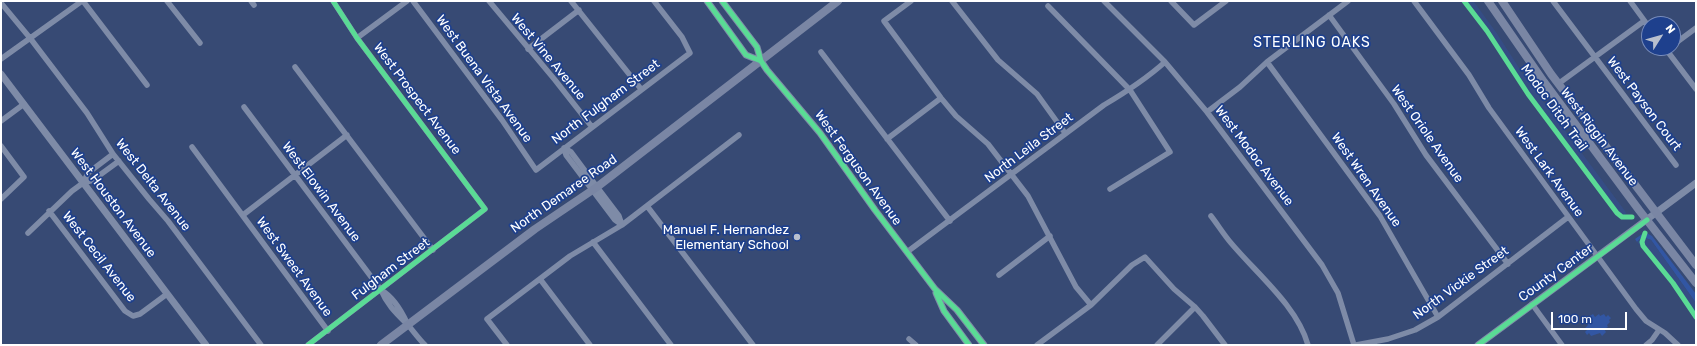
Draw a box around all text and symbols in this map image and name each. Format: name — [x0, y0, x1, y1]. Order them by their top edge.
street label: West Vine Avenue — [507, 11, 589, 103]
street label: West Buena Vista Avenue — [433, 12, 535, 146]
north arrow — [1641, 16, 1681, 56]
text: N — [1663, 22, 1678, 36]
district label: STERLING OAKS — [1253, 35, 1371, 51]
street label: West Prospect Avenue — [370, 40, 464, 158]
street label: West Payson Court — [1604, 54, 1684, 154]
street label: North Fulgham Street — [549, 56, 663, 148]
street label: Modoc Ditch Trail — [1517, 62, 1591, 154]
street label: West Oriole Avenue — [1387, 82, 1467, 186]
street label: West Riggin Avenue — [1557, 85, 1641, 189]
street label: West Modoc Avenue — [1211, 103, 1297, 209]
street label: West Ferguson Avenue — [811, 108, 905, 228]
street label: North Leila Street — [982, 110, 1076, 186]
street label: West Lark Avenue — [1511, 124, 1587, 220]
street label: West Wren Avenue — [1328, 130, 1404, 230]
street label: West Delta Avenue — [112, 136, 194, 234]
street label: West Elowin Avenue — [278, 139, 364, 245]
street label: West Houston Avenue — [67, 145, 159, 261]
street label: North Demaree Road — [508, 151, 620, 237]
street label: West Cecil Avenue — [59, 209, 139, 305]
street label: West Sweet Avenue — [253, 214, 335, 320]
place label: Manuel F. Hernandez Elementary School — [663, 222, 789, 253]
marker: Manuel F. Hernandez Elementary School — [792, 232, 802, 242]
street label: Fulgham Street — [349, 235, 433, 303]
street label: County Center — [1516, 241, 1596, 305]
street label: North Vickie Street — [1410, 243, 1512, 323]
scale bar — [1553, 304, 1629, 330]
text: 100 m — [1558, 312, 1592, 326]

